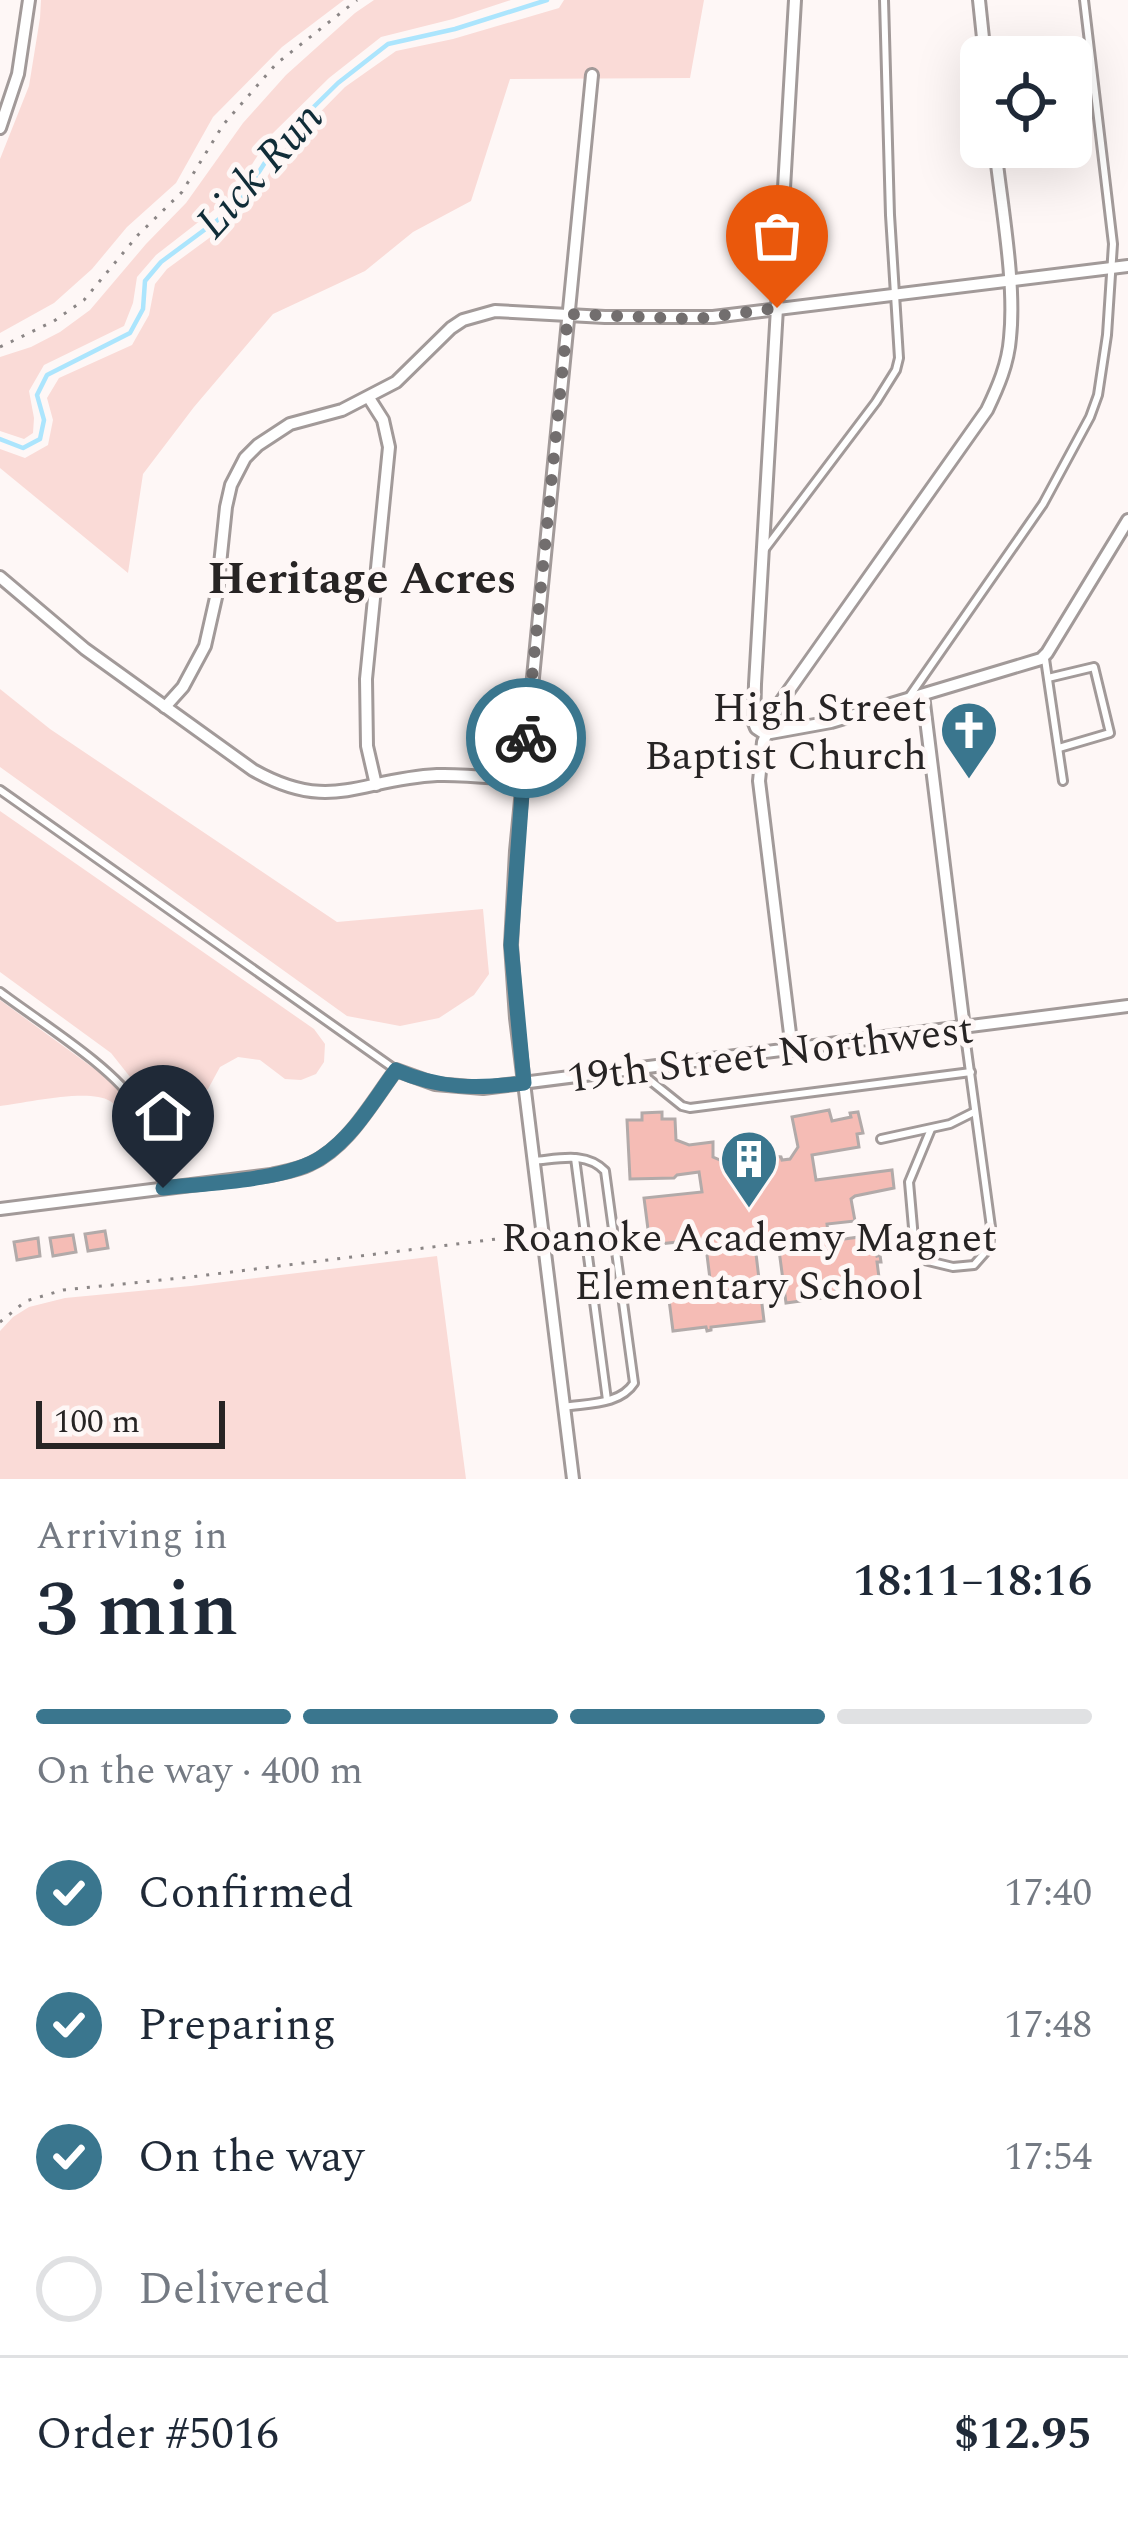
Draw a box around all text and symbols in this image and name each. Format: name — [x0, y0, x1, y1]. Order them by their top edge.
map controls — [960, 36, 1092, 168]
button: locate — [960, 36, 1092, 168]
water label: Lick Run — [179, 86, 341, 255]
pin — [726, 185, 828, 308]
icon: bag — [744, 203, 810, 269]
district label: Heritage Acres — [207, 545, 517, 614]
place label: High Street Baptist Church — [644, 677, 927, 788]
courier — [466, 678, 586, 798]
church icon: High Street Baptist Church — [938, 699, 1000, 781]
icon: bike — [493, 705, 559, 771]
street label: 19th Street Northwest — [564, 998, 977, 1111]
pin — [112, 1065, 214, 1188]
icon: home — [130, 1083, 196, 1149]
building icon: Roanoke Academy Magnet Elementary School — [718, 1128, 780, 1210]
place label: Roanoke Academy Magnet Elementary School — [501, 1207, 997, 1318]
scale bar — [36, 1395, 225, 1448]
text: 100 m — [54, 1397, 140, 1447]
text: Arriving in — [36, 1507, 228, 1566]
text: 18:11–18:16 — [853, 1547, 1092, 1616]
text: 3 min — [36, 1551, 238, 1670]
text: On the way · 400 m — [36, 1742, 363, 1801]
text: Confirmed — [138, 1859, 354, 1928]
icon: check — [36, 1860, 102, 1926]
text: 17:40 — [1004, 1864, 1092, 1923]
text: Preparing — [138, 1991, 336, 2060]
icon: check — [36, 1992, 102, 2058]
text: 17:48 — [1004, 1996, 1092, 2055]
text: On the way — [138, 2123, 364, 2192]
icon: check — [36, 2124, 102, 2190]
text: 17:54 — [1004, 2128, 1092, 2187]
text: Delivered — [138, 2255, 330, 2324]
text: Order #5016 — [36, 2400, 279, 2469]
text: $12.95 — [954, 2400, 1092, 2469]

